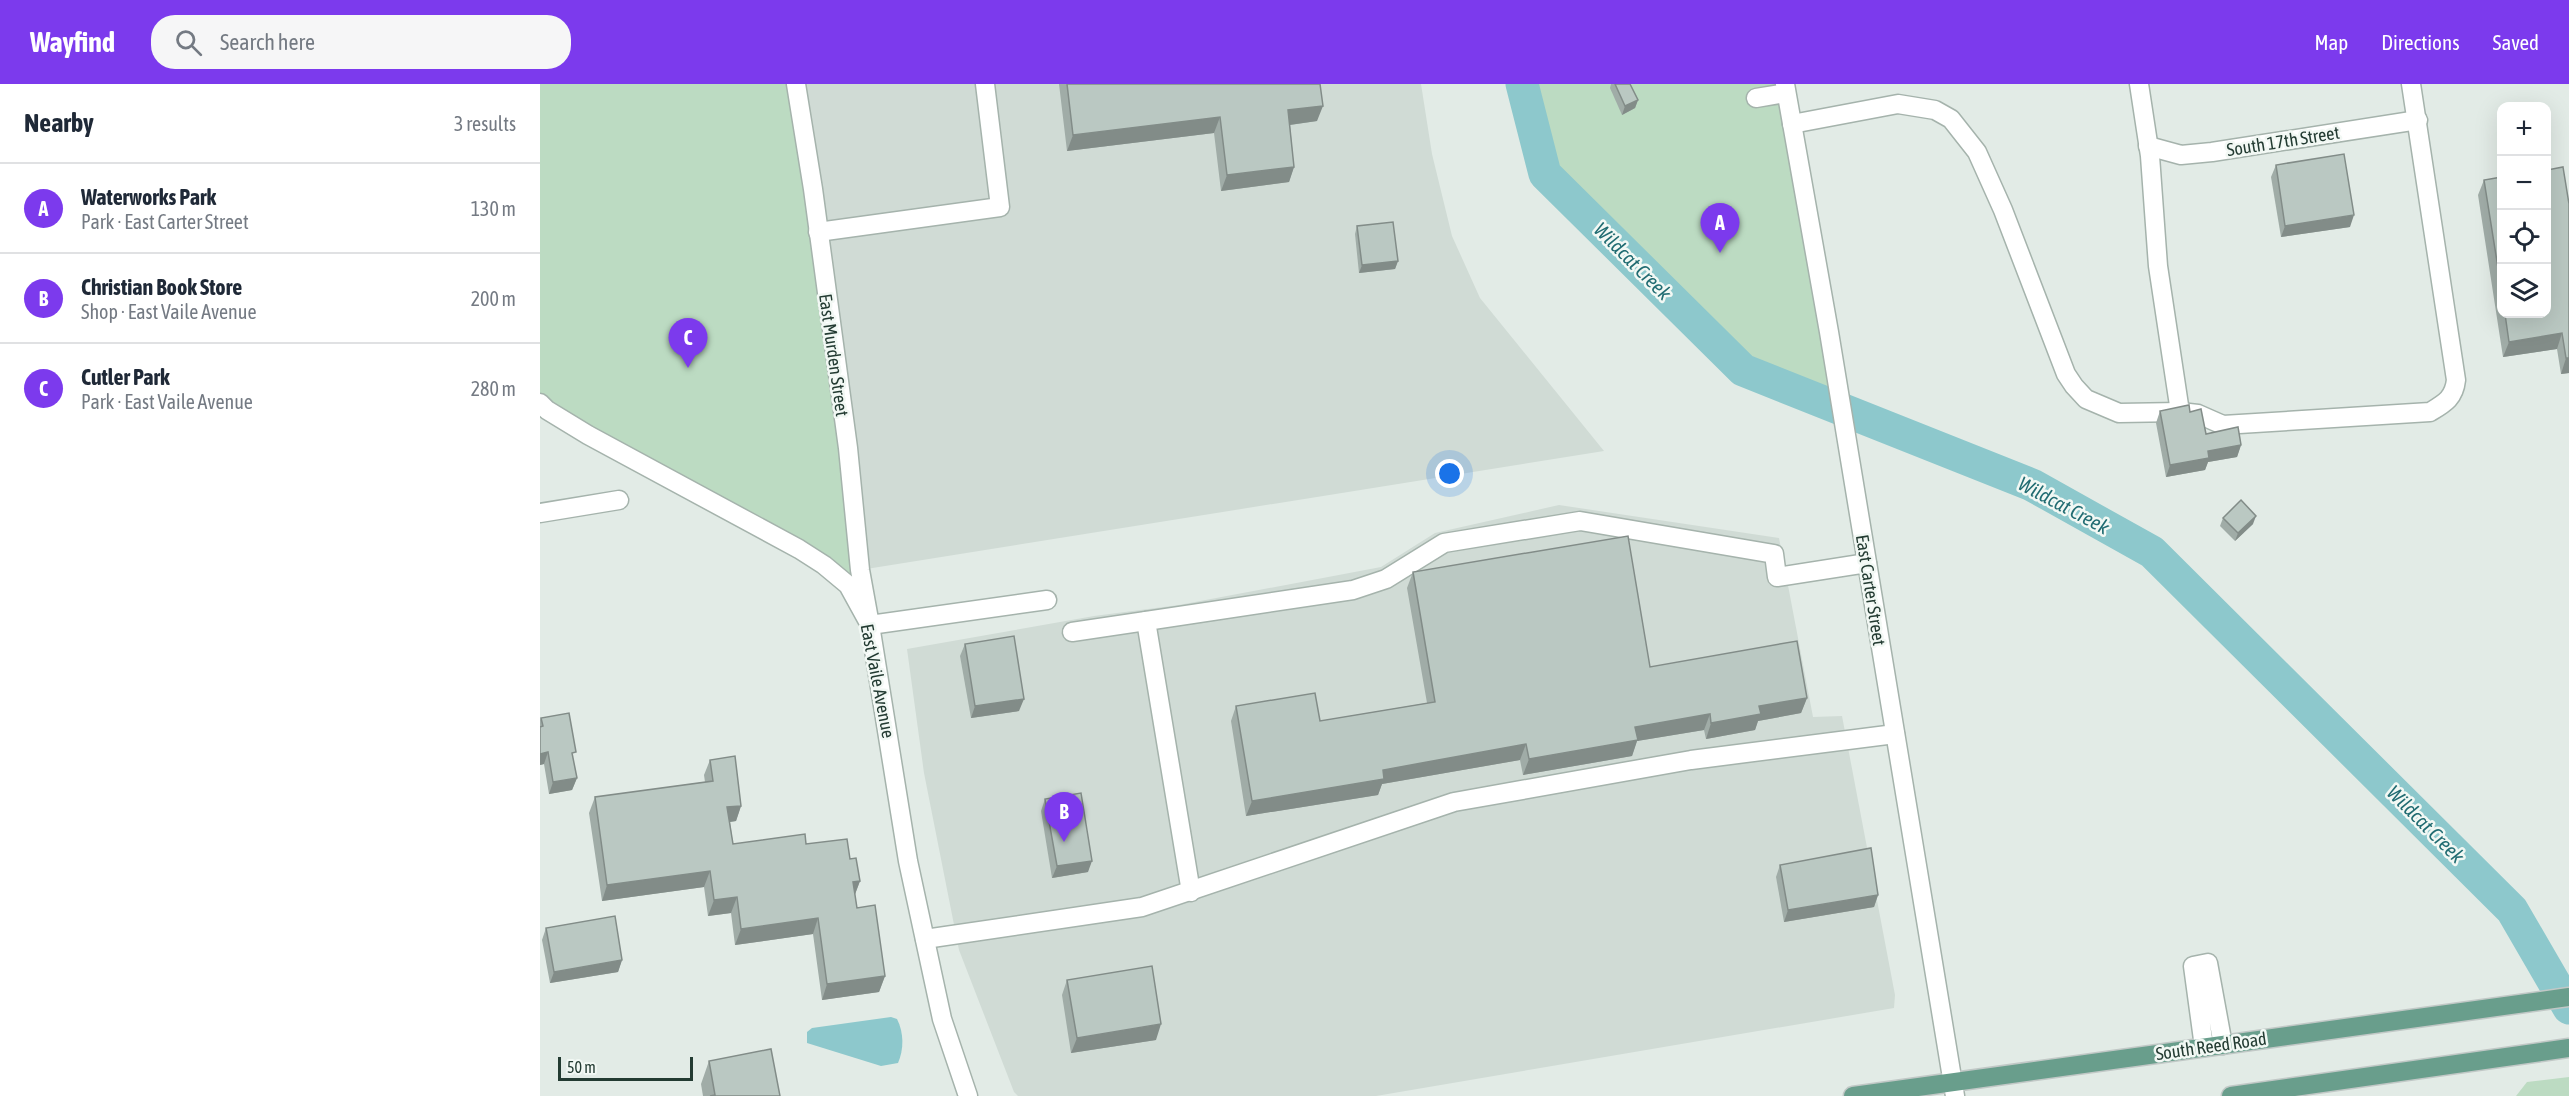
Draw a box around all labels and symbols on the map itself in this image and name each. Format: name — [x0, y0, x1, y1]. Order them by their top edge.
street label: South 17th Street — [2225, 122, 2341, 160]
pin: A — [1700, 204, 1740, 253]
water label: Wildcat Creek — [1590, 218, 1677, 305]
street label: East Murden Street — [815, 292, 853, 418]
pin: C — [668, 318, 708, 368]
your location — [1435, 459, 1464, 488]
water label: Wildcat Creek — [2015, 471, 2114, 539]
street label: East Carter Street — [1852, 533, 1890, 647]
street label: East Vaile Avenue — [857, 622, 899, 740]
water label: Wildcat Creek — [2383, 781, 2470, 868]
pin: B — [1044, 792, 1084, 842]
street label: South Reed Road — [2154, 1028, 2268, 1064]
scale bar — [558, 1054, 693, 1082]

